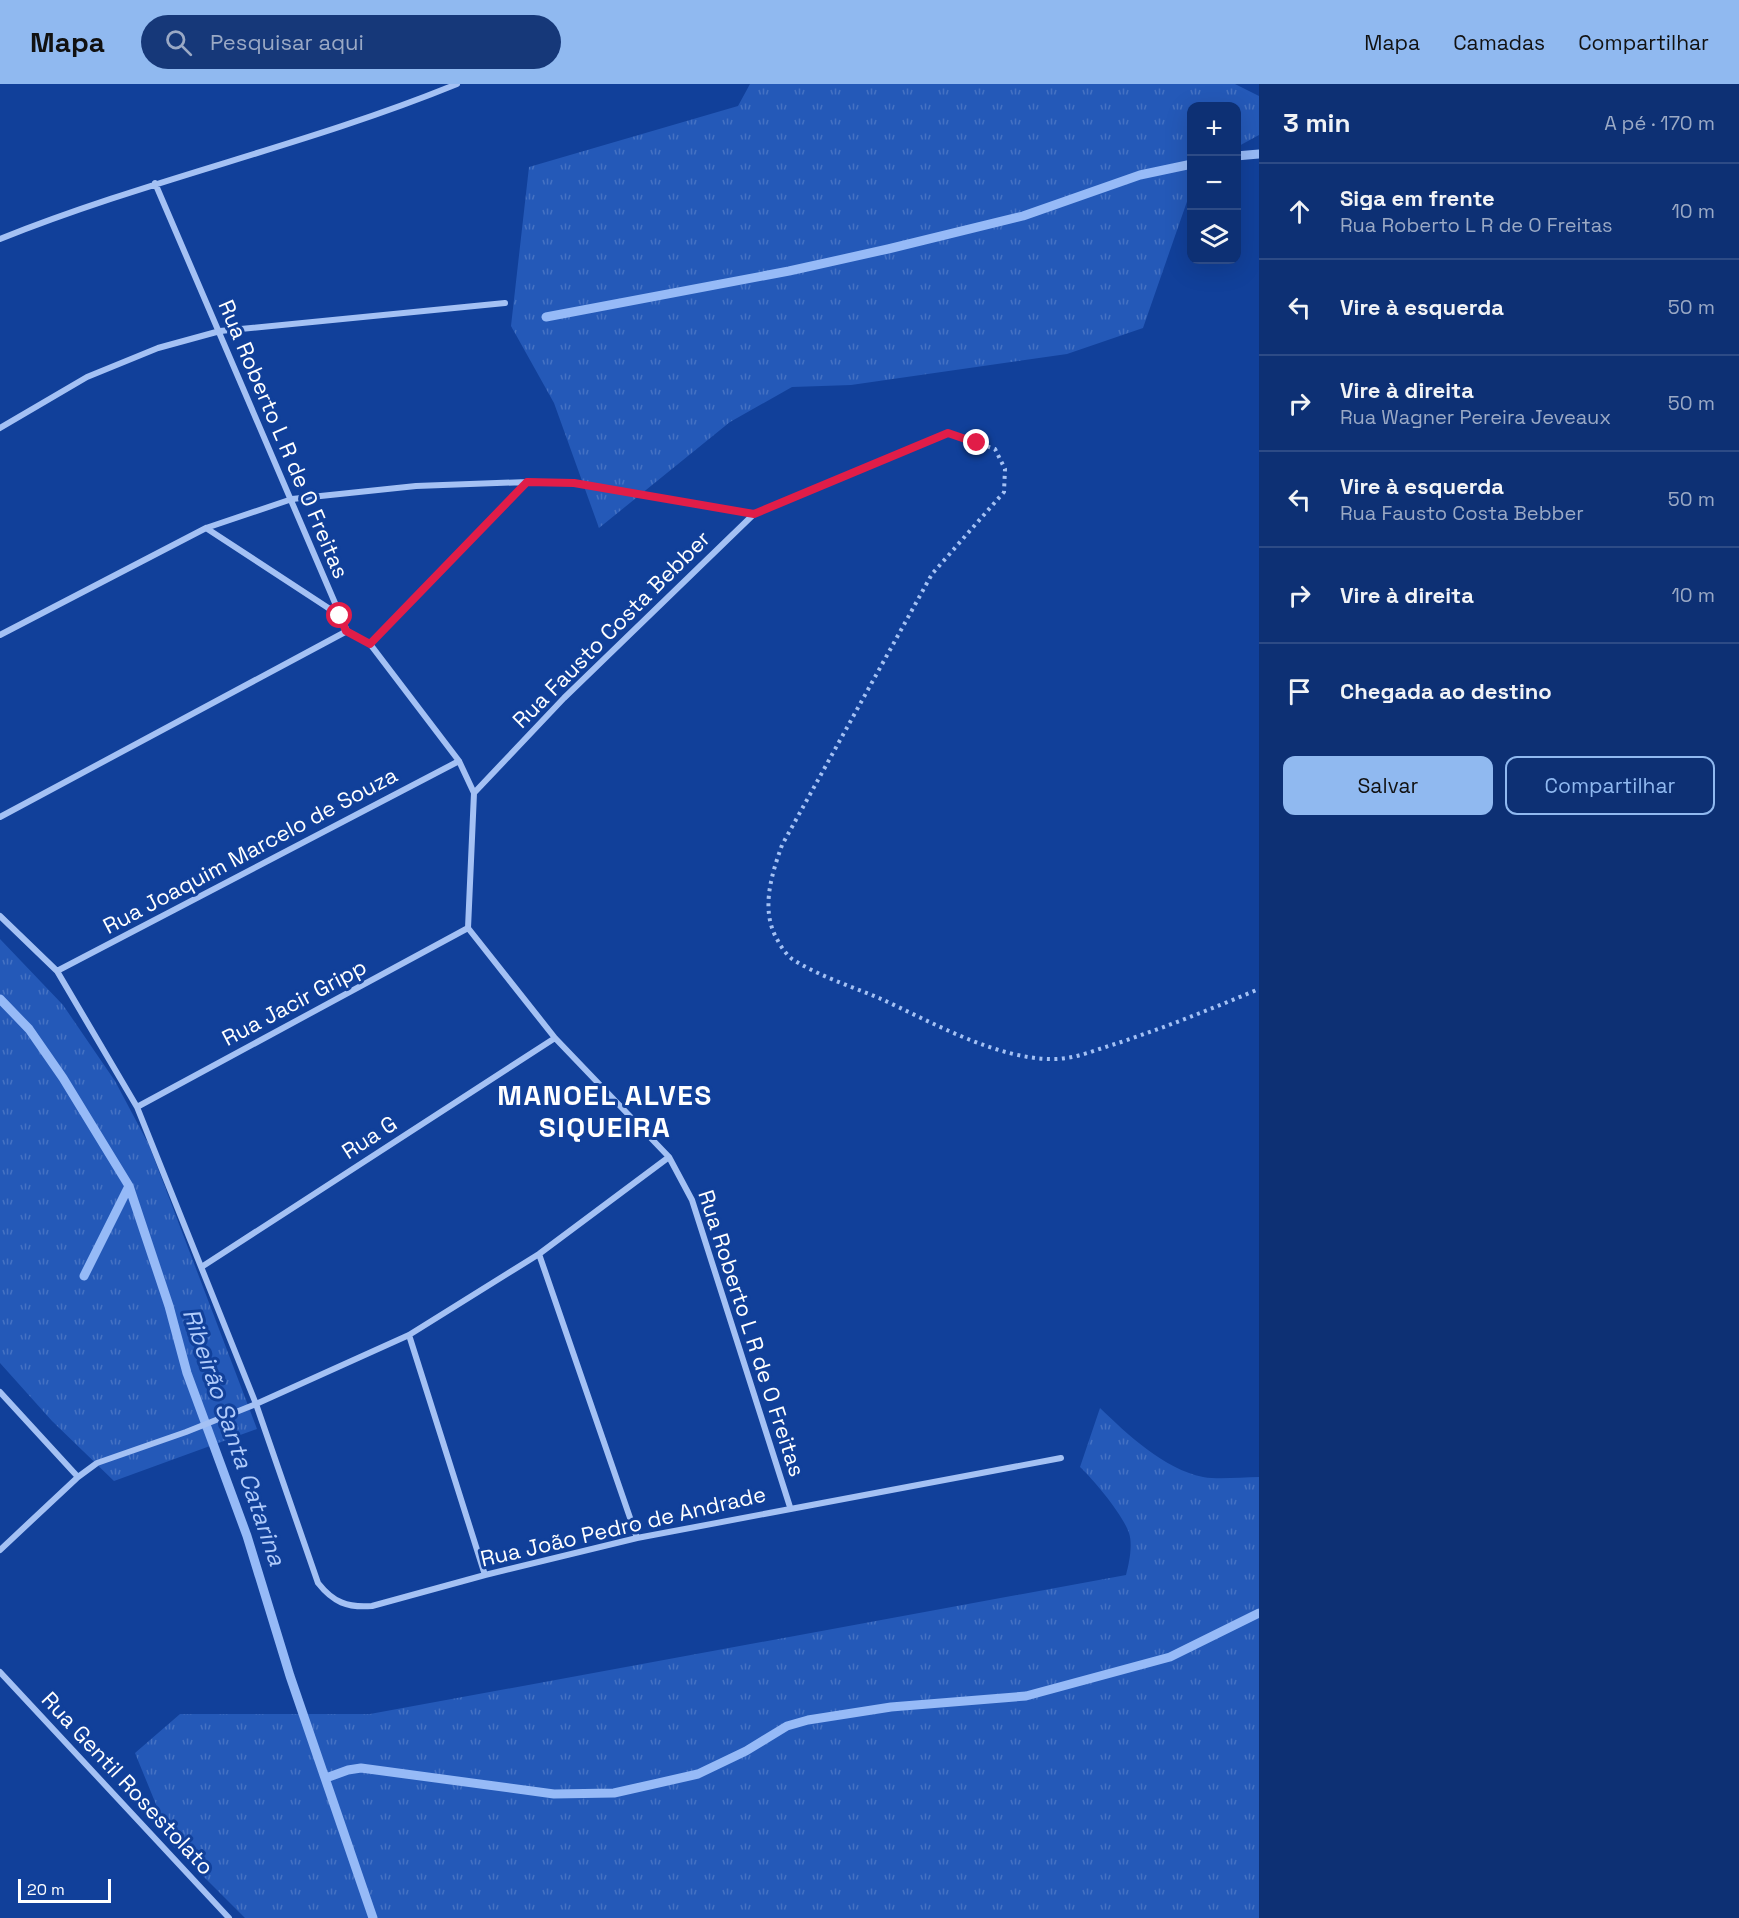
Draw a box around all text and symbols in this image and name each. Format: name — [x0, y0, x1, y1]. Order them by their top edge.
search box — [141, 15, 561, 69]
text: Mapa — [30, 24, 105, 60]
icon: search — [162, 26, 195, 59]
text: Pesquisar aqui — [210, 28, 364, 56]
text: Mapa — [1364, 29, 1420, 56]
text: Camadas — [1453, 29, 1545, 56]
text: Compartilhar — [1578, 29, 1709, 56]
map controls — [1187, 102, 1241, 264]
button: + — [1187, 102, 1241, 156]
text: 3 min — [1283, 106, 1351, 140]
text: A pé · 170 m — [1604, 110, 1715, 136]
button: − — [1187, 156, 1241, 210]
text: Siga em frente — [1340, 184, 1495, 212]
icon: ahead — [1283, 195, 1316, 228]
text: 10 m — [1671, 198, 1715, 224]
button: layers — [1187, 210, 1241, 264]
text: Rua Roberto L R de O Freitas — [1340, 212, 1613, 238]
icon: left — [1283, 291, 1316, 324]
text: Vire à esquerda — [1340, 293, 1504, 321]
text: 50 m — [1668, 294, 1715, 320]
street label: Rua Roberto L R de O Freitas — [213, 296, 355, 582]
text: Vire à direita — [1340, 376, 1474, 404]
icon: right — [1283, 387, 1316, 420]
text: 50 m — [1668, 390, 1715, 416]
text: Rua Wagner Pereira Jeveaux — [1340, 404, 1611, 430]
route end — [963, 429, 989, 455]
text: Vire à esquerda — [1340, 472, 1504, 500]
icon: left — [1283, 483, 1316, 516]
text: 50 m — [1668, 486, 1715, 512]
text: Rua Fausto Costa Bebber — [1340, 500, 1584, 526]
street label: Rua Fausto Costa Bebber — [506, 524, 716, 734]
icon: right — [1283, 579, 1316, 612]
text: Vire à direita — [1340, 581, 1474, 609]
text: 10 m — [1671, 582, 1715, 608]
route start — [326, 602, 352, 628]
icon: arrive — [1283, 675, 1316, 708]
text: Chegada ao destino — [1340, 677, 1552, 705]
button: Salvar — [1283, 756, 1493, 815]
button: Compartilhar — [1505, 756, 1715, 815]
street label: Rua Joaquim Marcelo de Souza — [98, 760, 402, 940]
street label: Rua Jacir Gripp — [217, 952, 371, 1052]
district label: MANOEL ALVES SIQUEIRA — [497, 1077, 713, 1145]
street label: Rua G — [336, 1109, 402, 1165]
street label: Rua Roberto L R de O Freitas — [692, 1186, 812, 1480]
water label: Ribeirão Santa Catarina — [176, 1304, 293, 1570]
street label: Rua João Pedro de Andrade — [478, 1480, 768, 1572]
street label: Rua Gentil Rosestolato — [36, 1686, 220, 1880]
scale bar — [18, 1876, 111, 1904]
text: 20 m — [27, 1879, 65, 1900]

